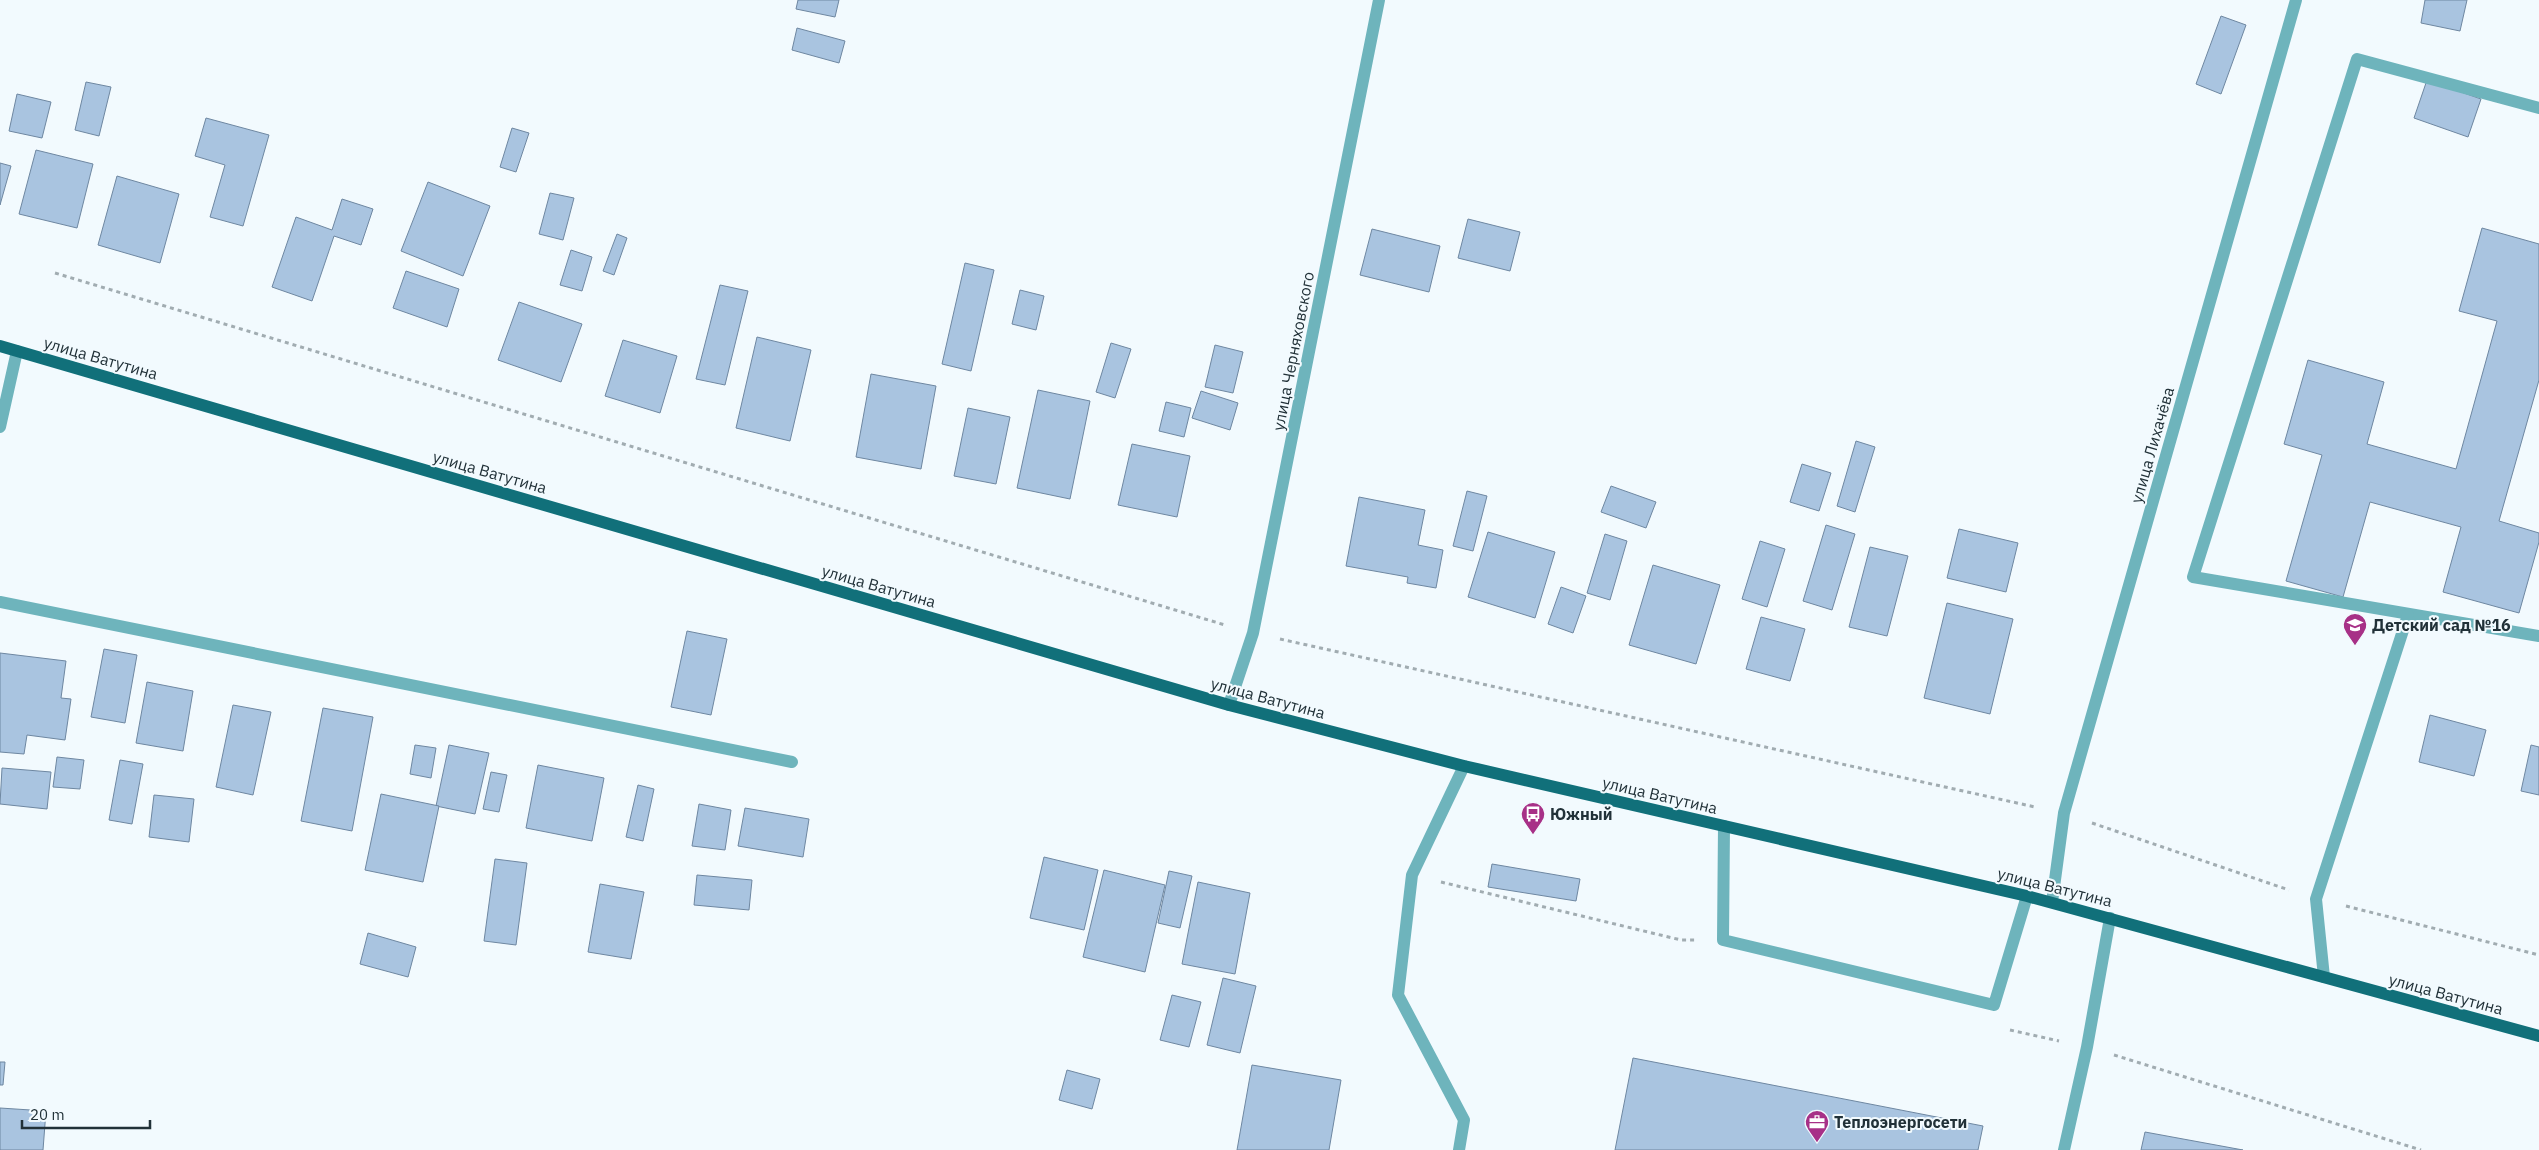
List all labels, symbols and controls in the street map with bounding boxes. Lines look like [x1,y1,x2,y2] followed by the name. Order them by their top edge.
[1268,270,1318,432] street label: улица Черняховского
[42,332,161,384] street label: улица Ватутина
[2126,384,2178,505] street label: улица Лихачёва
[431,446,550,498] street label: улица Ватутина
[820,560,939,612] street label: улица Ватутина
[2342,612,2368,646] school or university icon: Детский сад №16
[2372,615,2511,635] place label: Детский сад №16
[1209,673,1328,723] street label: улица Ватутина
[1601,772,1720,818] street label: улица Ватутина
[1520,801,1546,835] bus stop icon: Южный
[1550,804,1612,824] place label: Южный
[1996,863,2115,911] street label: улица Ватутина
[2387,969,2506,1019] street label: улица Ватутина
[22,1098,150,1130] scale bar
[30,1105,65,1124] text: 20 m
[1804,1109,1830,1143] office icon: Теплоэнергосети
[1834,1112,1967,1132] place label: Теплоэнергосети

